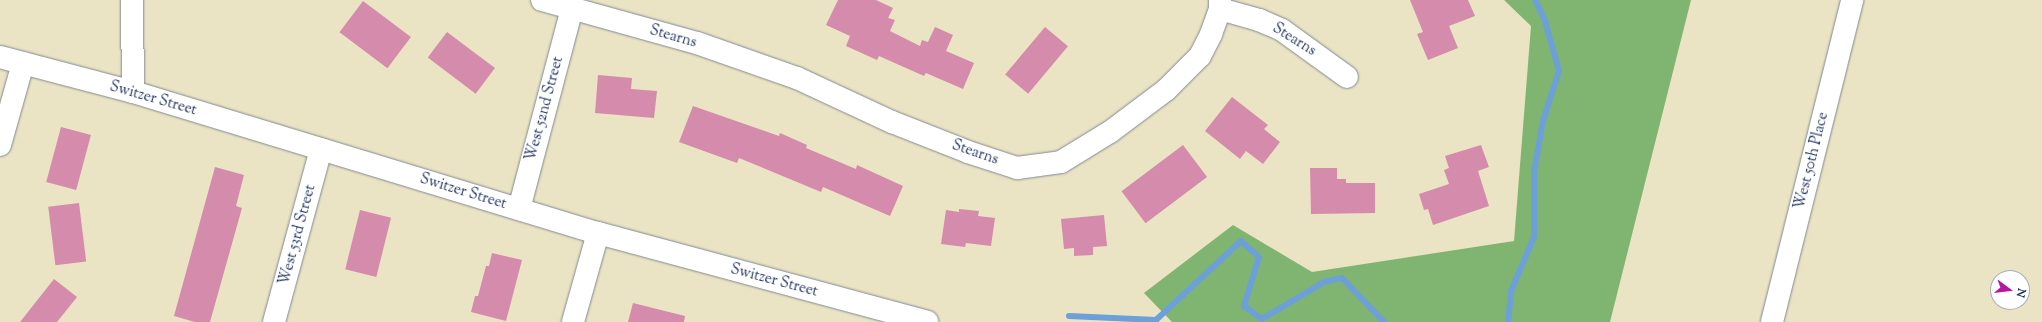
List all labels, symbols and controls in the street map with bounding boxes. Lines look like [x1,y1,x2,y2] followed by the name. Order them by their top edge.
[1269,20,1319,60] street label: Stearns
[647,22,699,52] street label: Stearns
[522,55,568,163] street label: West 52nd Street
[107,78,199,120] street label: Switzer Street
[1791,110,1833,212] street label: West 50th Place
[949,137,1001,169] street label: Stearns
[417,170,509,214] street label: Switzer Street
[276,183,320,287] street label: West 53rd Street
[728,261,820,301] street label: Switzer Street
[1990,270,2030,310] north arrow
[2012,287,2029,299] text: N

